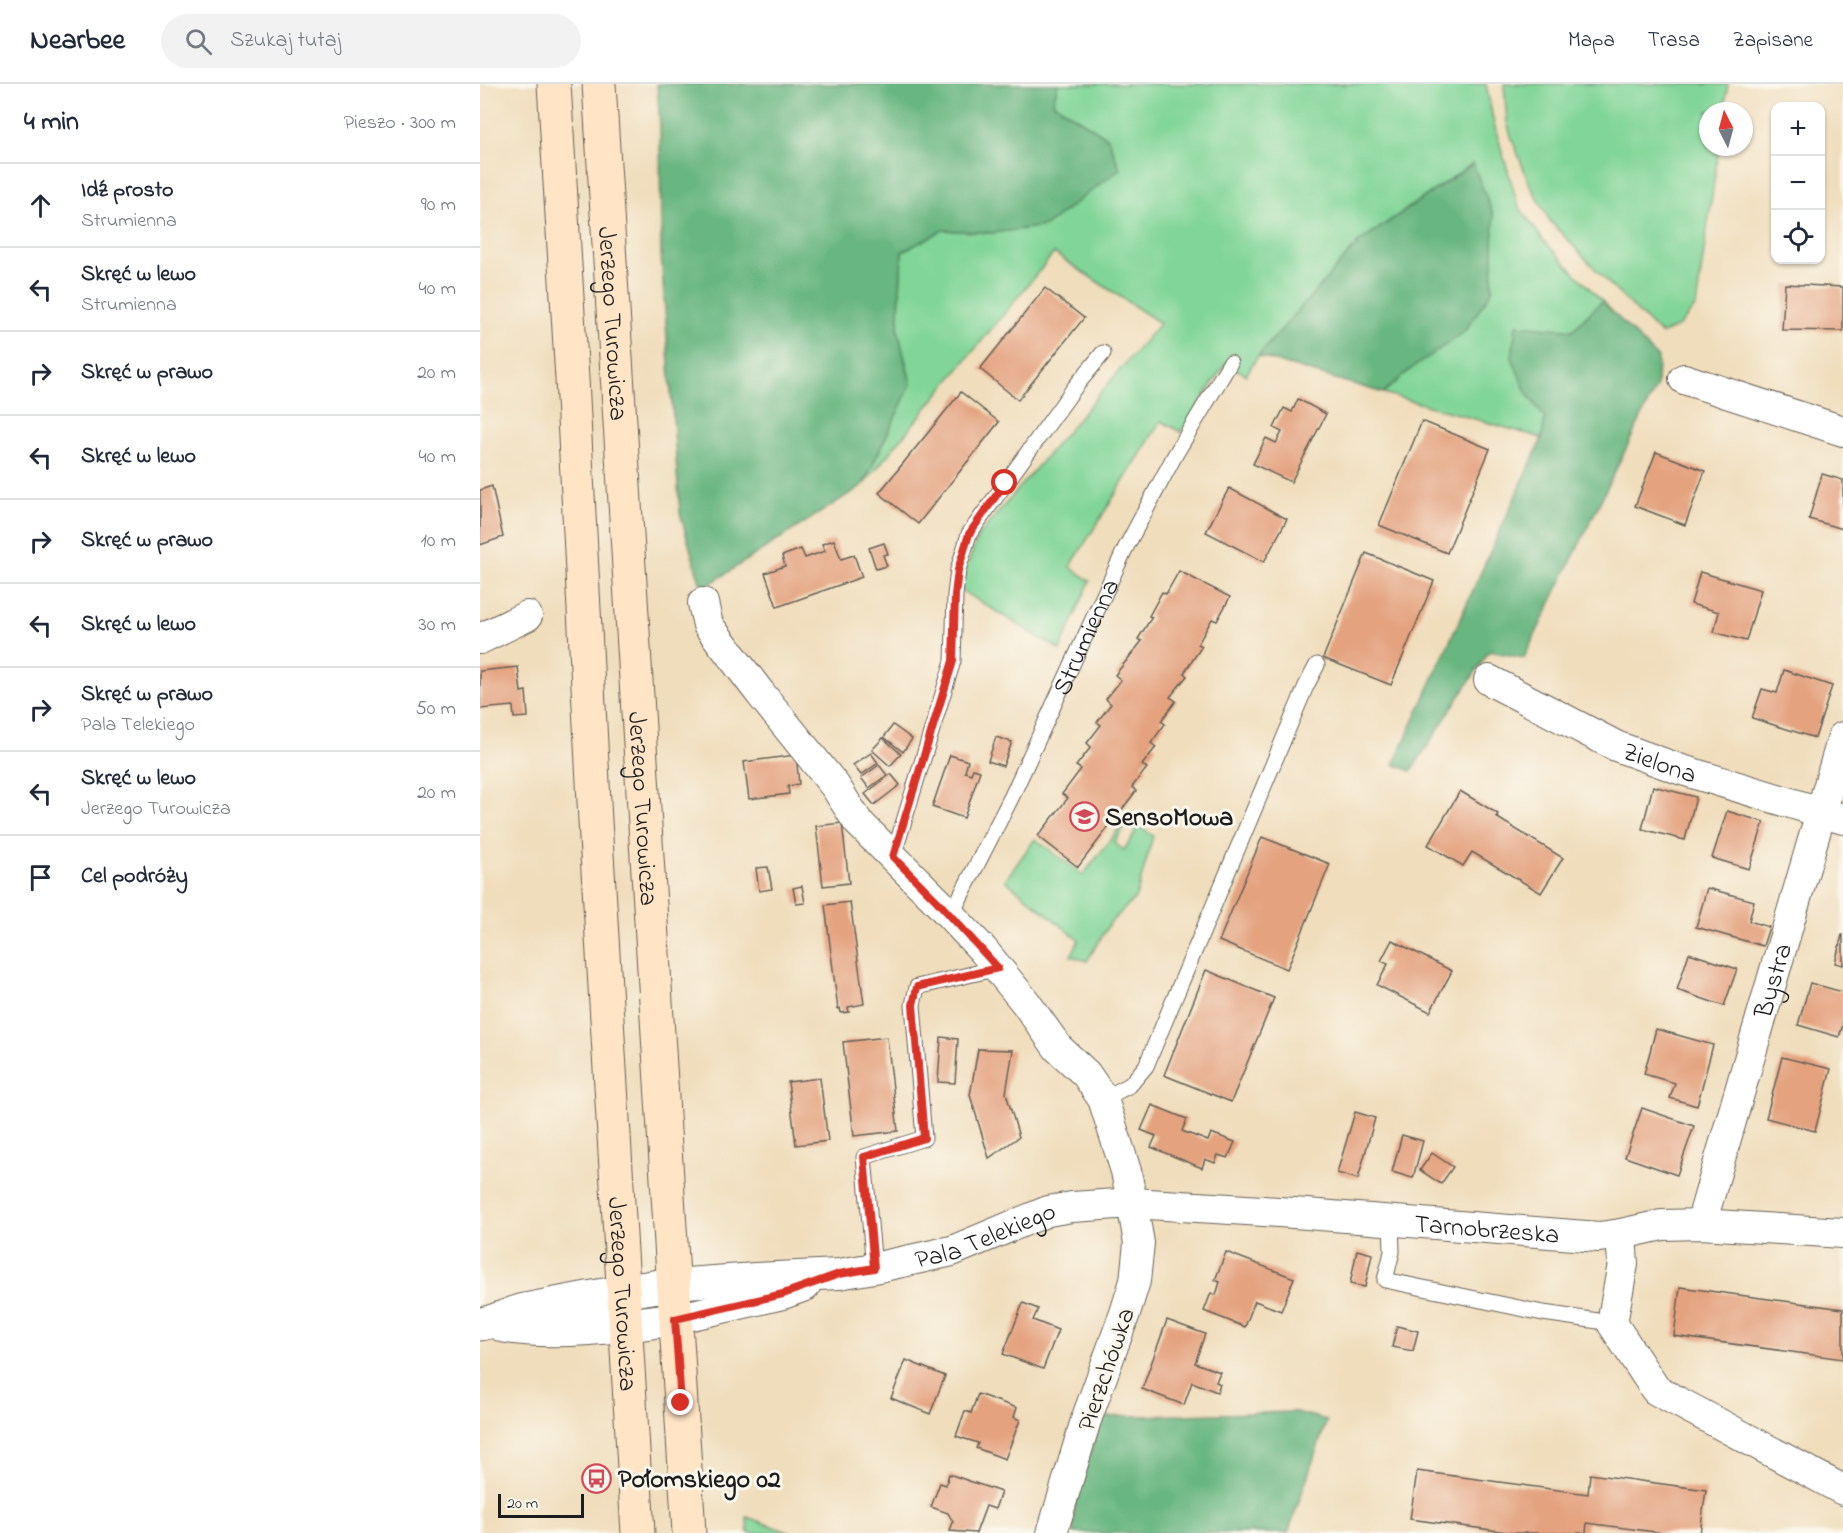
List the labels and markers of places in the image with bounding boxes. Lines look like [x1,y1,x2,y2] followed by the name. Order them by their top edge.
[1068,800,1100,832] school or university icon: SensoMowa
[1105,800,1233,838] place label: SensoMowa
[581,1462,613,1494] bus stop icon: Połomskiego 02
[618,1462,781,1501] place label: Połomskiego 02

